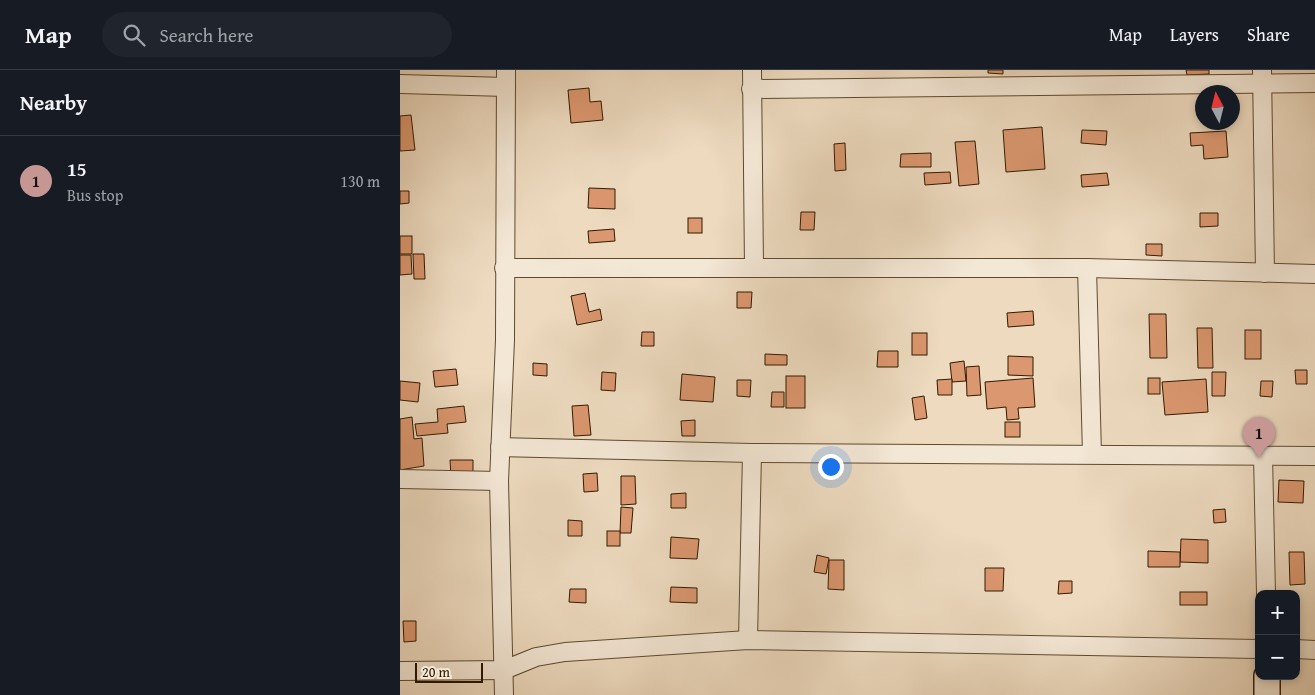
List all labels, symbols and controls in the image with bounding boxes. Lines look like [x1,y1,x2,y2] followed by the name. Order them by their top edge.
[102,12,452,57] search box
[25,17,72,52] text: Map
[120,21,148,49] icon: search
[160,21,253,49] text: Search here
[1109,21,1142,48] text: Map
[1170,21,1219,48] text: Layers
[1247,21,1290,48] text: Share
[1195,85,1240,130] north arrow
[20,87,87,118] text: Nearby
[67,155,87,183] text: 15
[32,169,40,193] text: 1
[340,169,380,193] text: 130 m
[67,183,123,207] text: Bus stop
[1243,417,1275,458] pin: 1
[818,454,844,480] your location
[1255,590,1300,680] map controls
[1255,590,1300,635] button: +
[1255,635,1300,680] button: −
[415,660,482,683] scale bar
[422,662,450,682] text: 20 m

